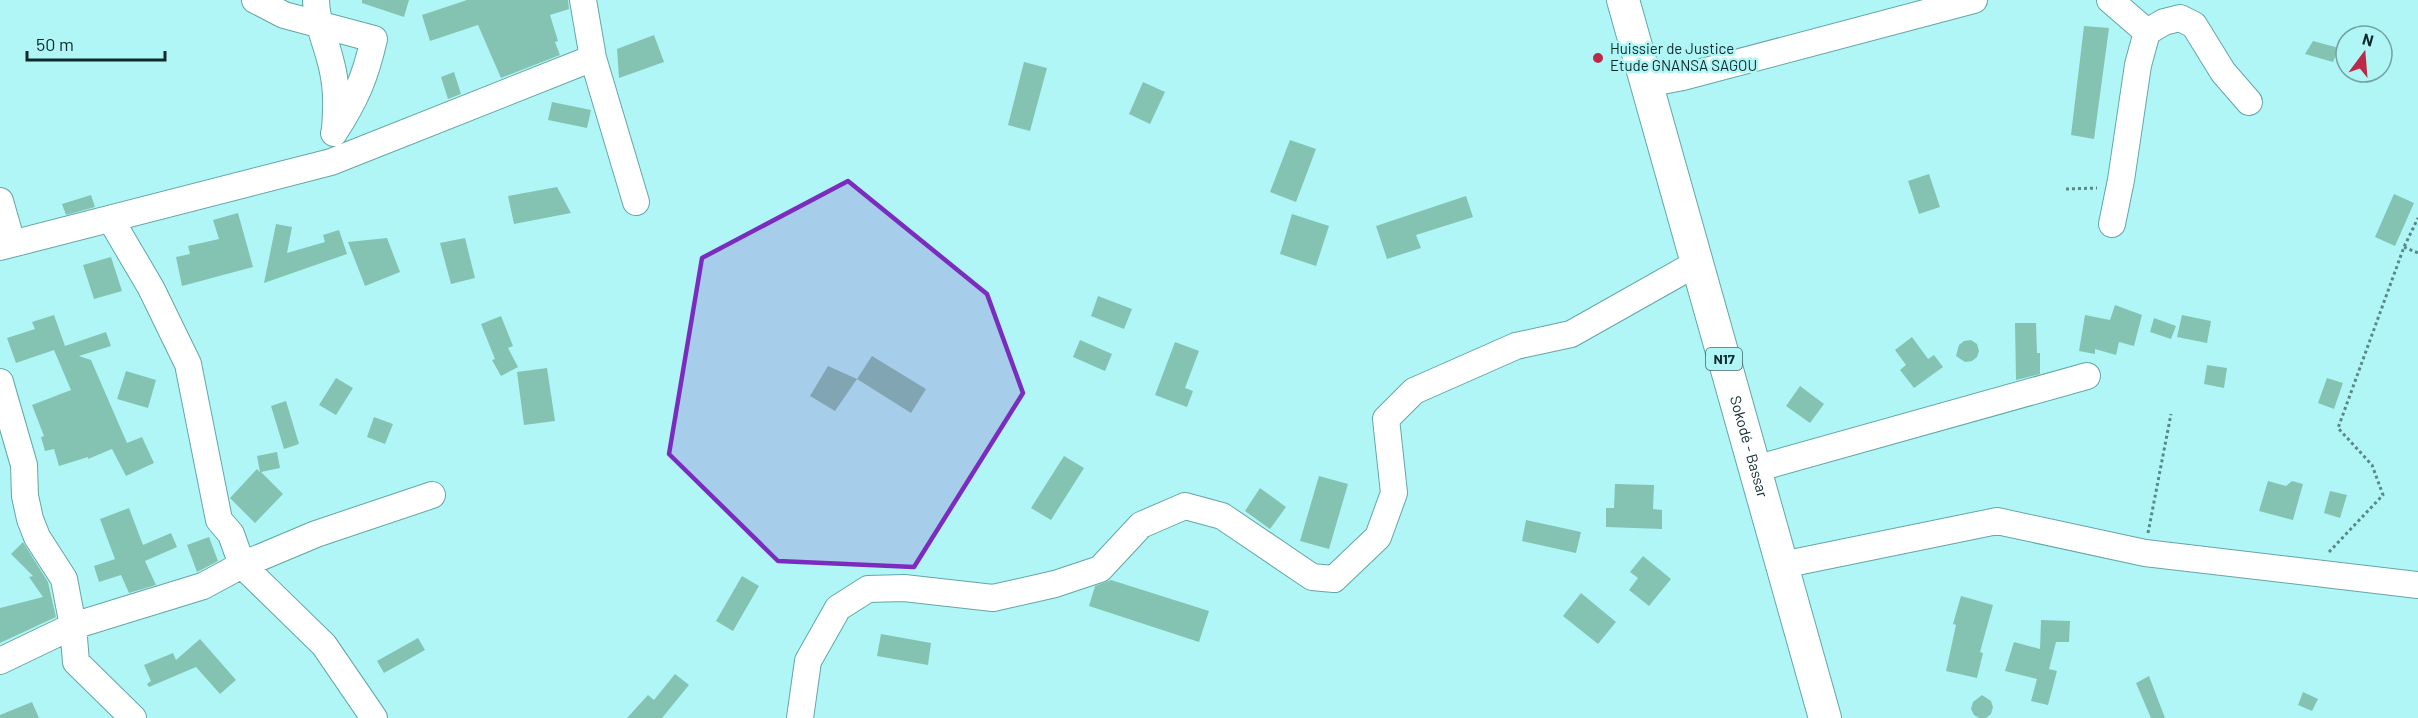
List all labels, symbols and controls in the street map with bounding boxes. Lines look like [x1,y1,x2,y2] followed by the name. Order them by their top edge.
[27,24,165,62] scale bar
[2334,24,2394,84] north arrow
[2361,29,2376,50] text: N
[36,33,74,55] text: 50 m
[1610,39,1757,74] place label: Huissier de Justice Etude GNANSA SAGOU
[1591,51,1605,65] marker: Huissier de Justice Etude GNANSA SAGOU
[1706,348,1742,370] road number: N17
[1727,393,1773,500] street label: Sokodé - Bassar

